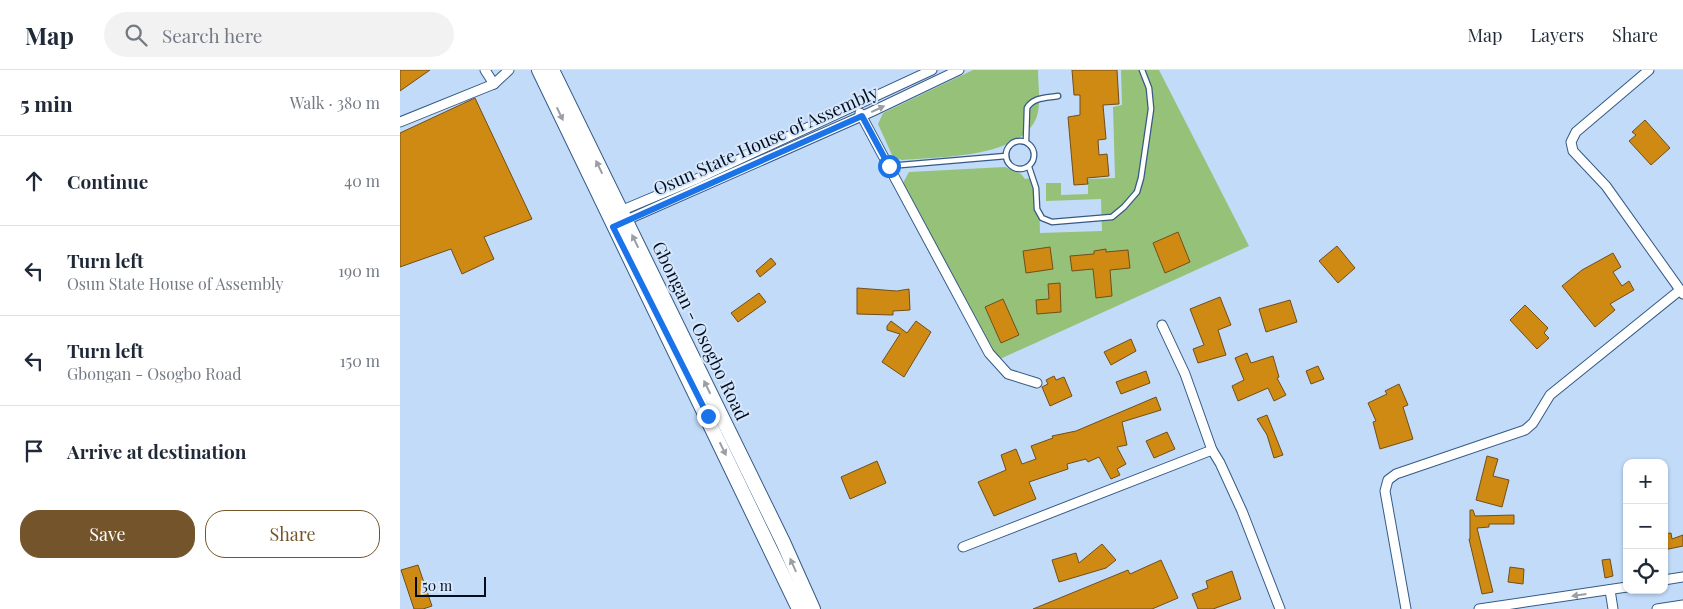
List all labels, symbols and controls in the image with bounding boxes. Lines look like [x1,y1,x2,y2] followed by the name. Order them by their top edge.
[104,12,454,57] search box
[25,19,74,51] text: Map
[122,21,150,49] icon: search
[162,22,262,48] text: Search here
[1467,23,1502,47] text: Map
[1530,23,1584,47] text: Layers
[1612,23,1658,47] text: Share
[649,80,882,201] street label: Osun State House of Assembly
[20,89,73,117] text: 5 min
[290,92,380,113] text: Walk · 380 m
[870,105,885,113] one-way arrow
[556,107,564,121] one-way arrow
[878,155,901,178] route start
[595,160,603,175] one-way arrow
[20,167,48,195] icon: ahead
[67,168,148,194] text: Continue
[344,170,380,191] text: 40 m
[631,234,639,248] one-way arrow
[647,237,755,425] street label: Gbongan - Osogbo Road
[67,247,144,273] text: Turn left
[20,257,48,285] icon: left
[338,260,380,281] text: 190 m
[67,273,284,294] text: Osun State House of Assembly
[67,337,144,363] text: Turn left
[20,347,48,375] icon: left
[340,350,380,371] text: 150 m
[67,363,242,384] text: Gbongan - Osogbo Road
[703,380,711,394] one-way arrow
[697,405,720,428] route end
[20,437,48,465] icon: arrive
[67,438,247,464] text: Arrive at destination
[719,441,728,456] one-way arrow
[1623,459,1668,594] map controls
[1623,459,1668,504] button: +
[1623,504,1668,549] button: −
[20,510,195,558] button: Save
[205,510,380,558] button: Share
[1623,549,1668,594] button: locate
[789,558,797,572] one-way arrow
[415,574,486,597] scale bar
[422,576,452,595] text: 50 m
[1570,591,1586,599] one-way arrow

